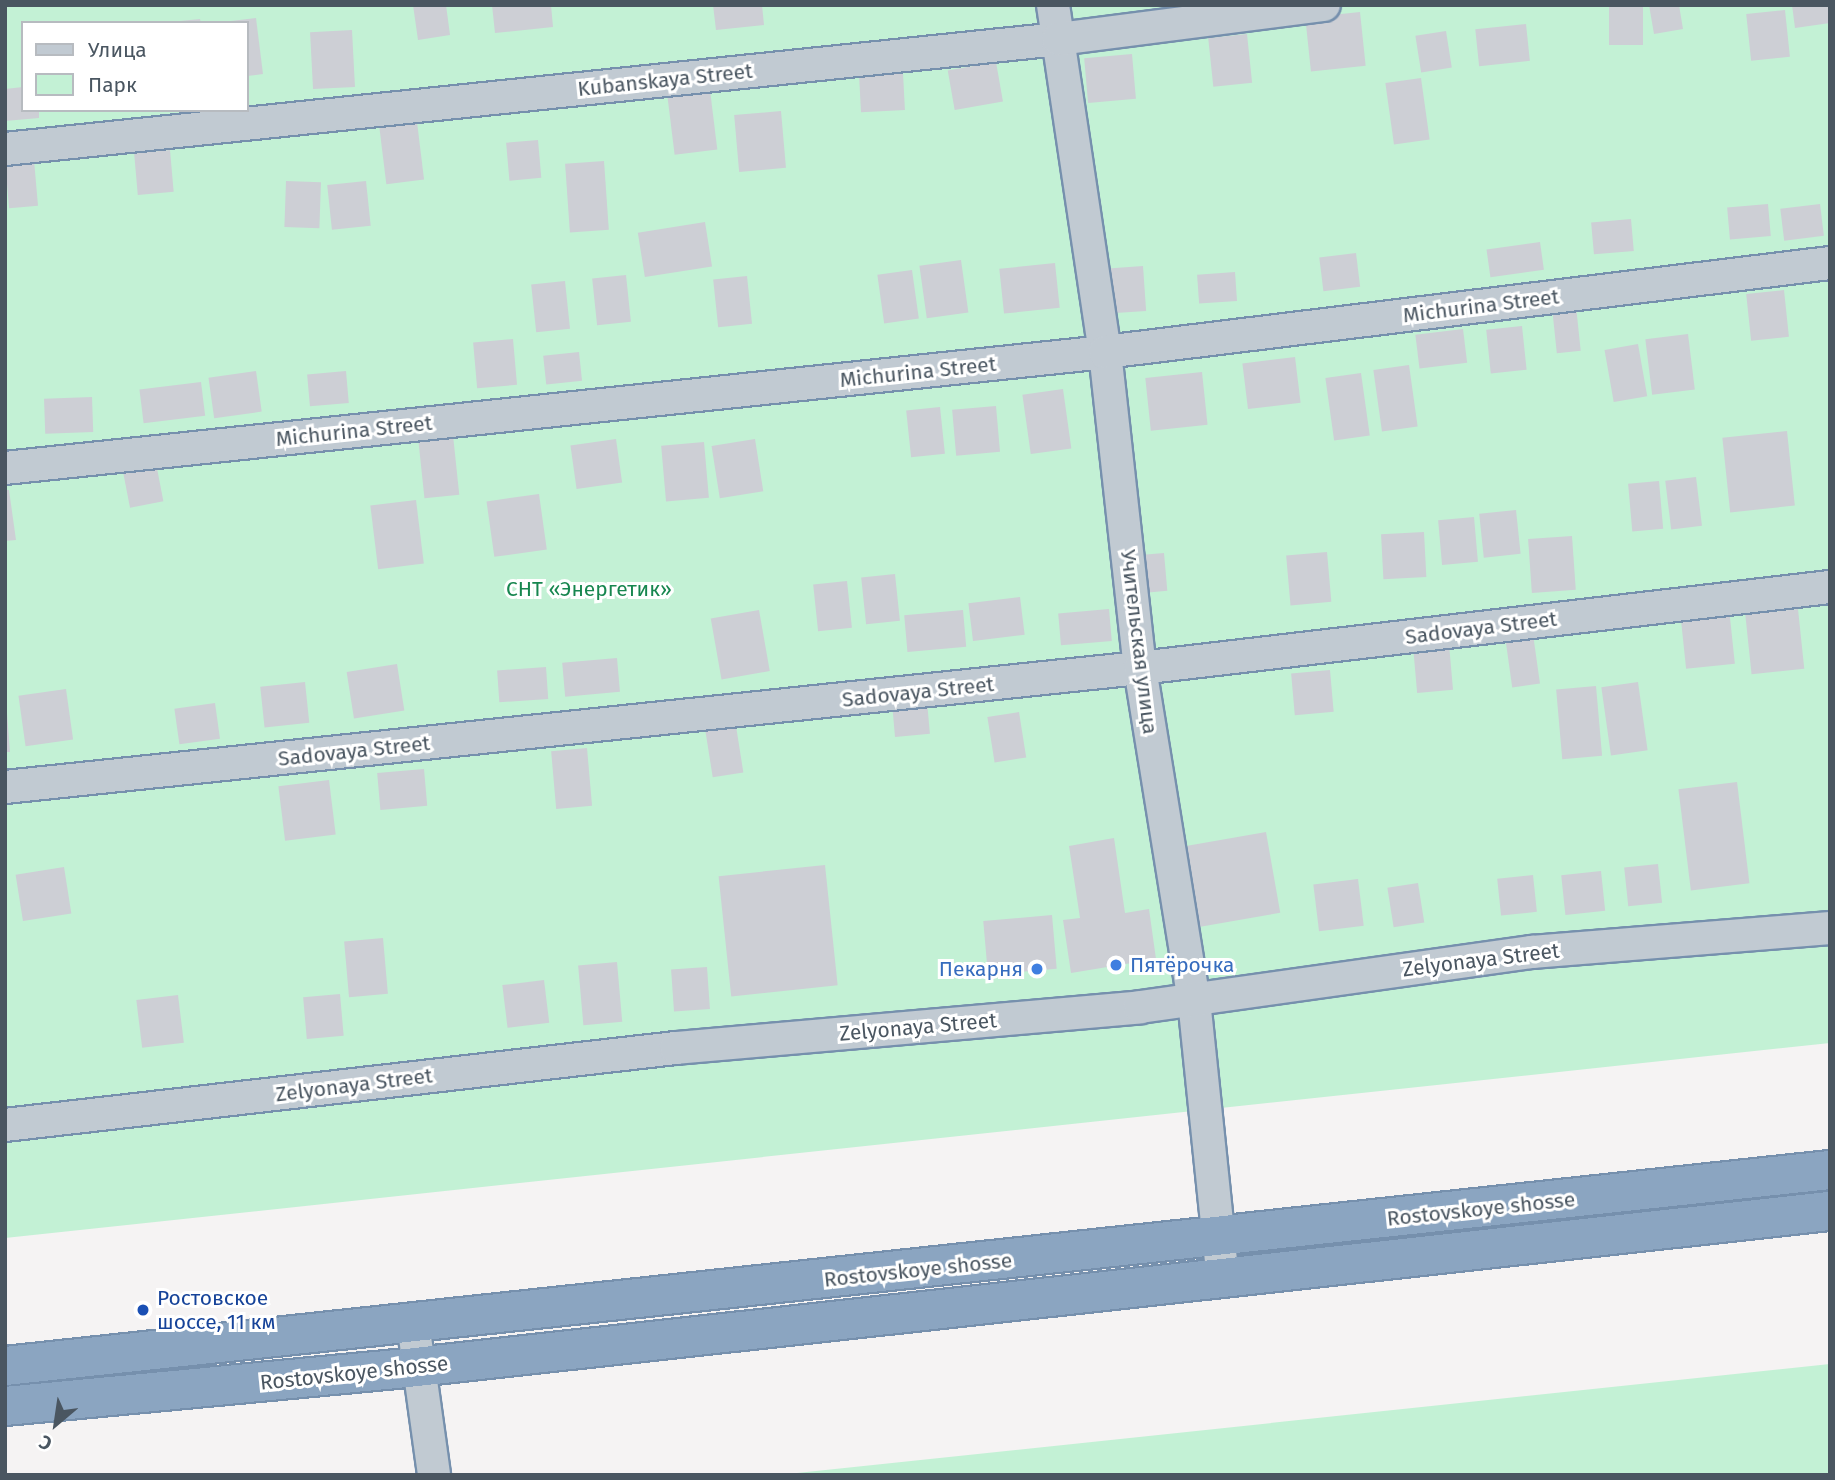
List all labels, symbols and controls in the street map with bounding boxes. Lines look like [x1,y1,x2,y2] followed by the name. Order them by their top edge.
[21,21,248,112] legend
[88,37,147,63] text: Улица
[576,58,754,102] street label: Kubanskaya Street
[88,72,137,98] text: Парк
[1401,284,1561,328] street label: Michurina Street
[839,351,997,393] street label: Michurina Street
[275,410,433,452] street label: Michurina Street
[1115,548,1163,736] street label: Учительская улица
[506,576,672,602] park label: СНТ «Энергетик»
[1404,606,1558,650] street label: Sadovaya Street
[841,671,995,713] street label: Sadovaya Street
[277,730,431,772] street label: Sadovaya Street
[1401,938,1561,982] street label: Zelyonaya Street
[1130,952,1234,978] place label: Пятёрочка
[939,956,1023,982] place label: Пекарня
[1108,957,1124,973] marker: Пятёрочка
[1029,961,1045,977] marker: Пекарня
[838,1008,998,1046] street label: Zelyonaya Street
[274,1063,434,1107] street label: Zelyonaya Street
[1386,1187,1576,1231] street label: Rostovskoye shosse
[823,1248,1013,1292] street label: Rostovskoye shosse
[157,1285,276,1335] place label: Ростовское шоссе, 11 км
[135,1302,151,1318] marker: Ростовское шоссе, 11 км
[259,1351,449,1395] street label: Rostovskoye shosse
[21,1389,91,1459] north arrow
[35,1430,56,1456] text: С

